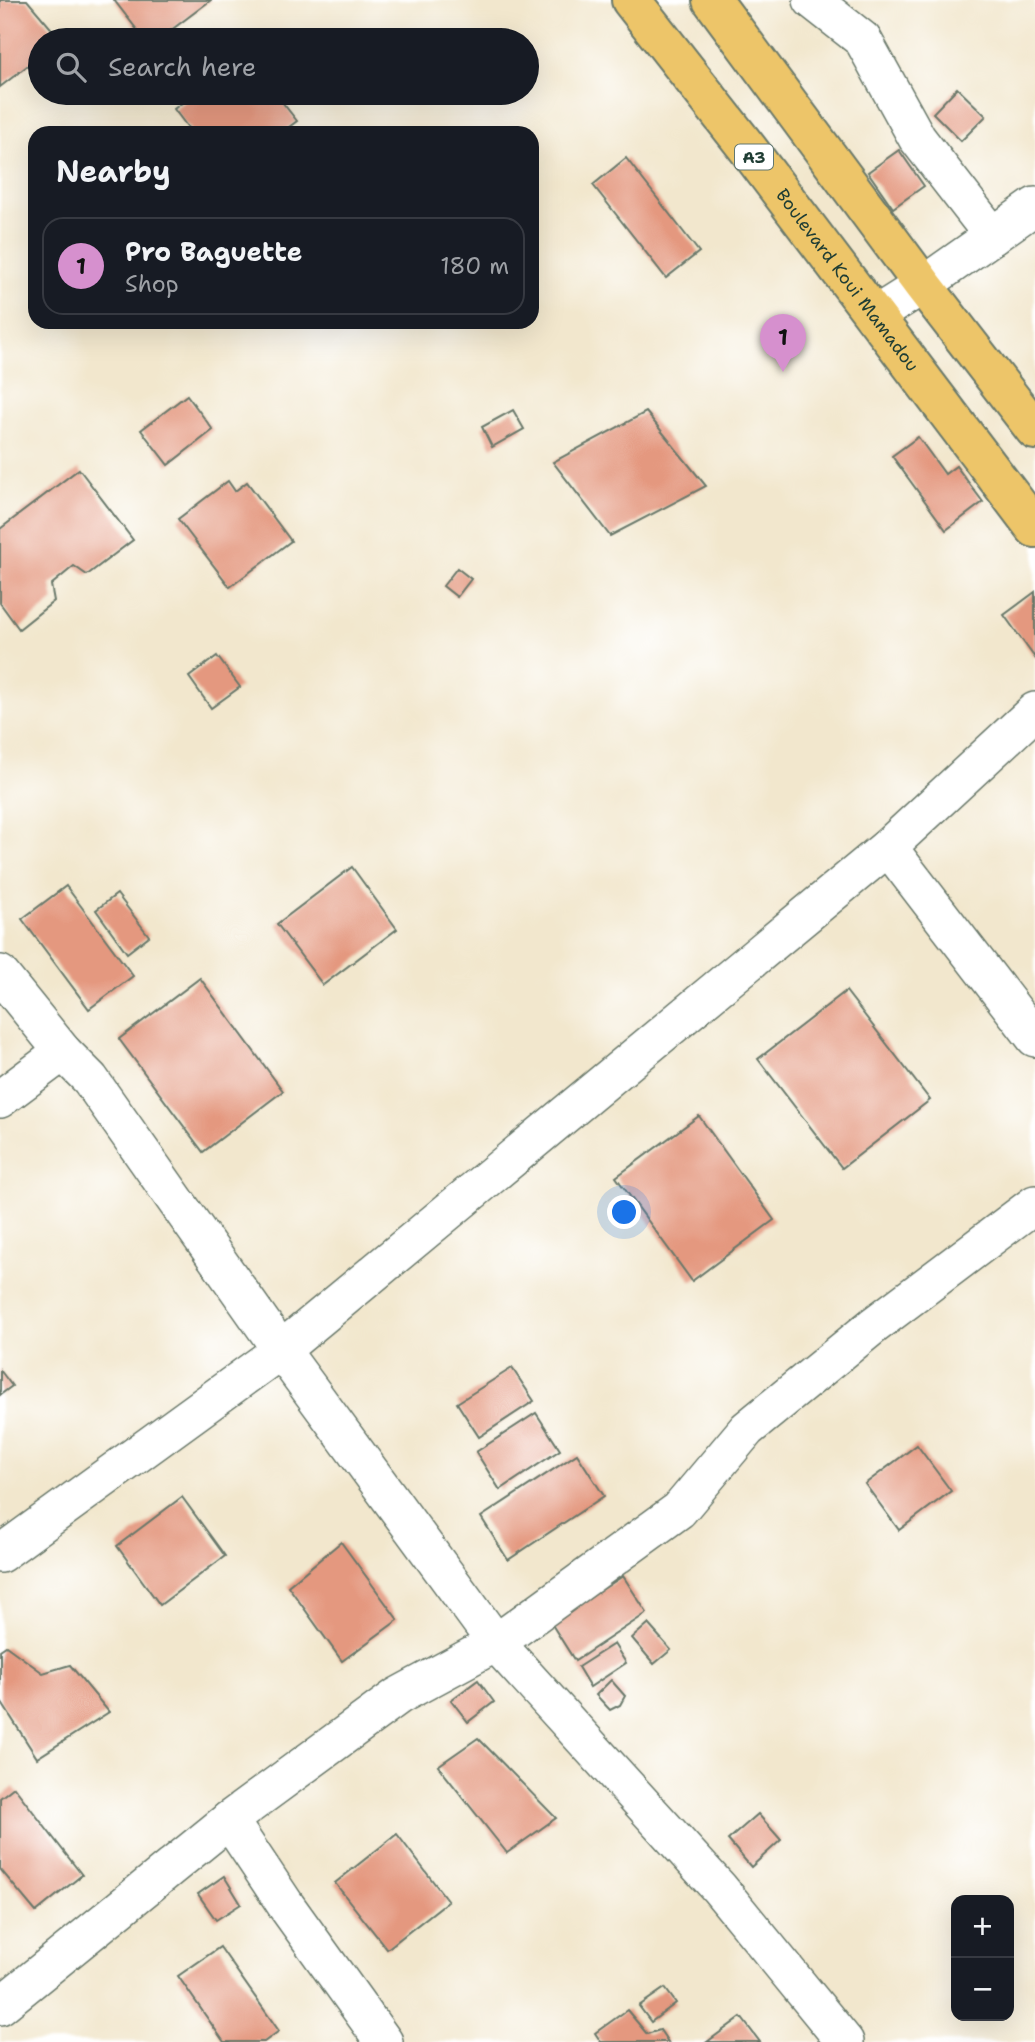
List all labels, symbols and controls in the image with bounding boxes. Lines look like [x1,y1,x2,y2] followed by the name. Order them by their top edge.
[28,28,539,105] search box
[52,48,90,86] icon: search
[108,49,257,84] text: Search here
[735,144,773,169] road number: A3
[56,151,171,192] text: Nearby
[770,184,924,376] street label: Boulevard Koui Mamadou
[125,234,302,269] text: Pro Baguette
[76,251,86,281] text: 1
[440,251,509,281] text: 180 m
[125,269,179,299] text: Shop
[760,314,806,372] pin: 1
[607,1195,641,1229] your location
[951,1895,1014,2021] map controls
[951,1895,1014,1958] button: +
[951,1958,1014,2021] button: −

